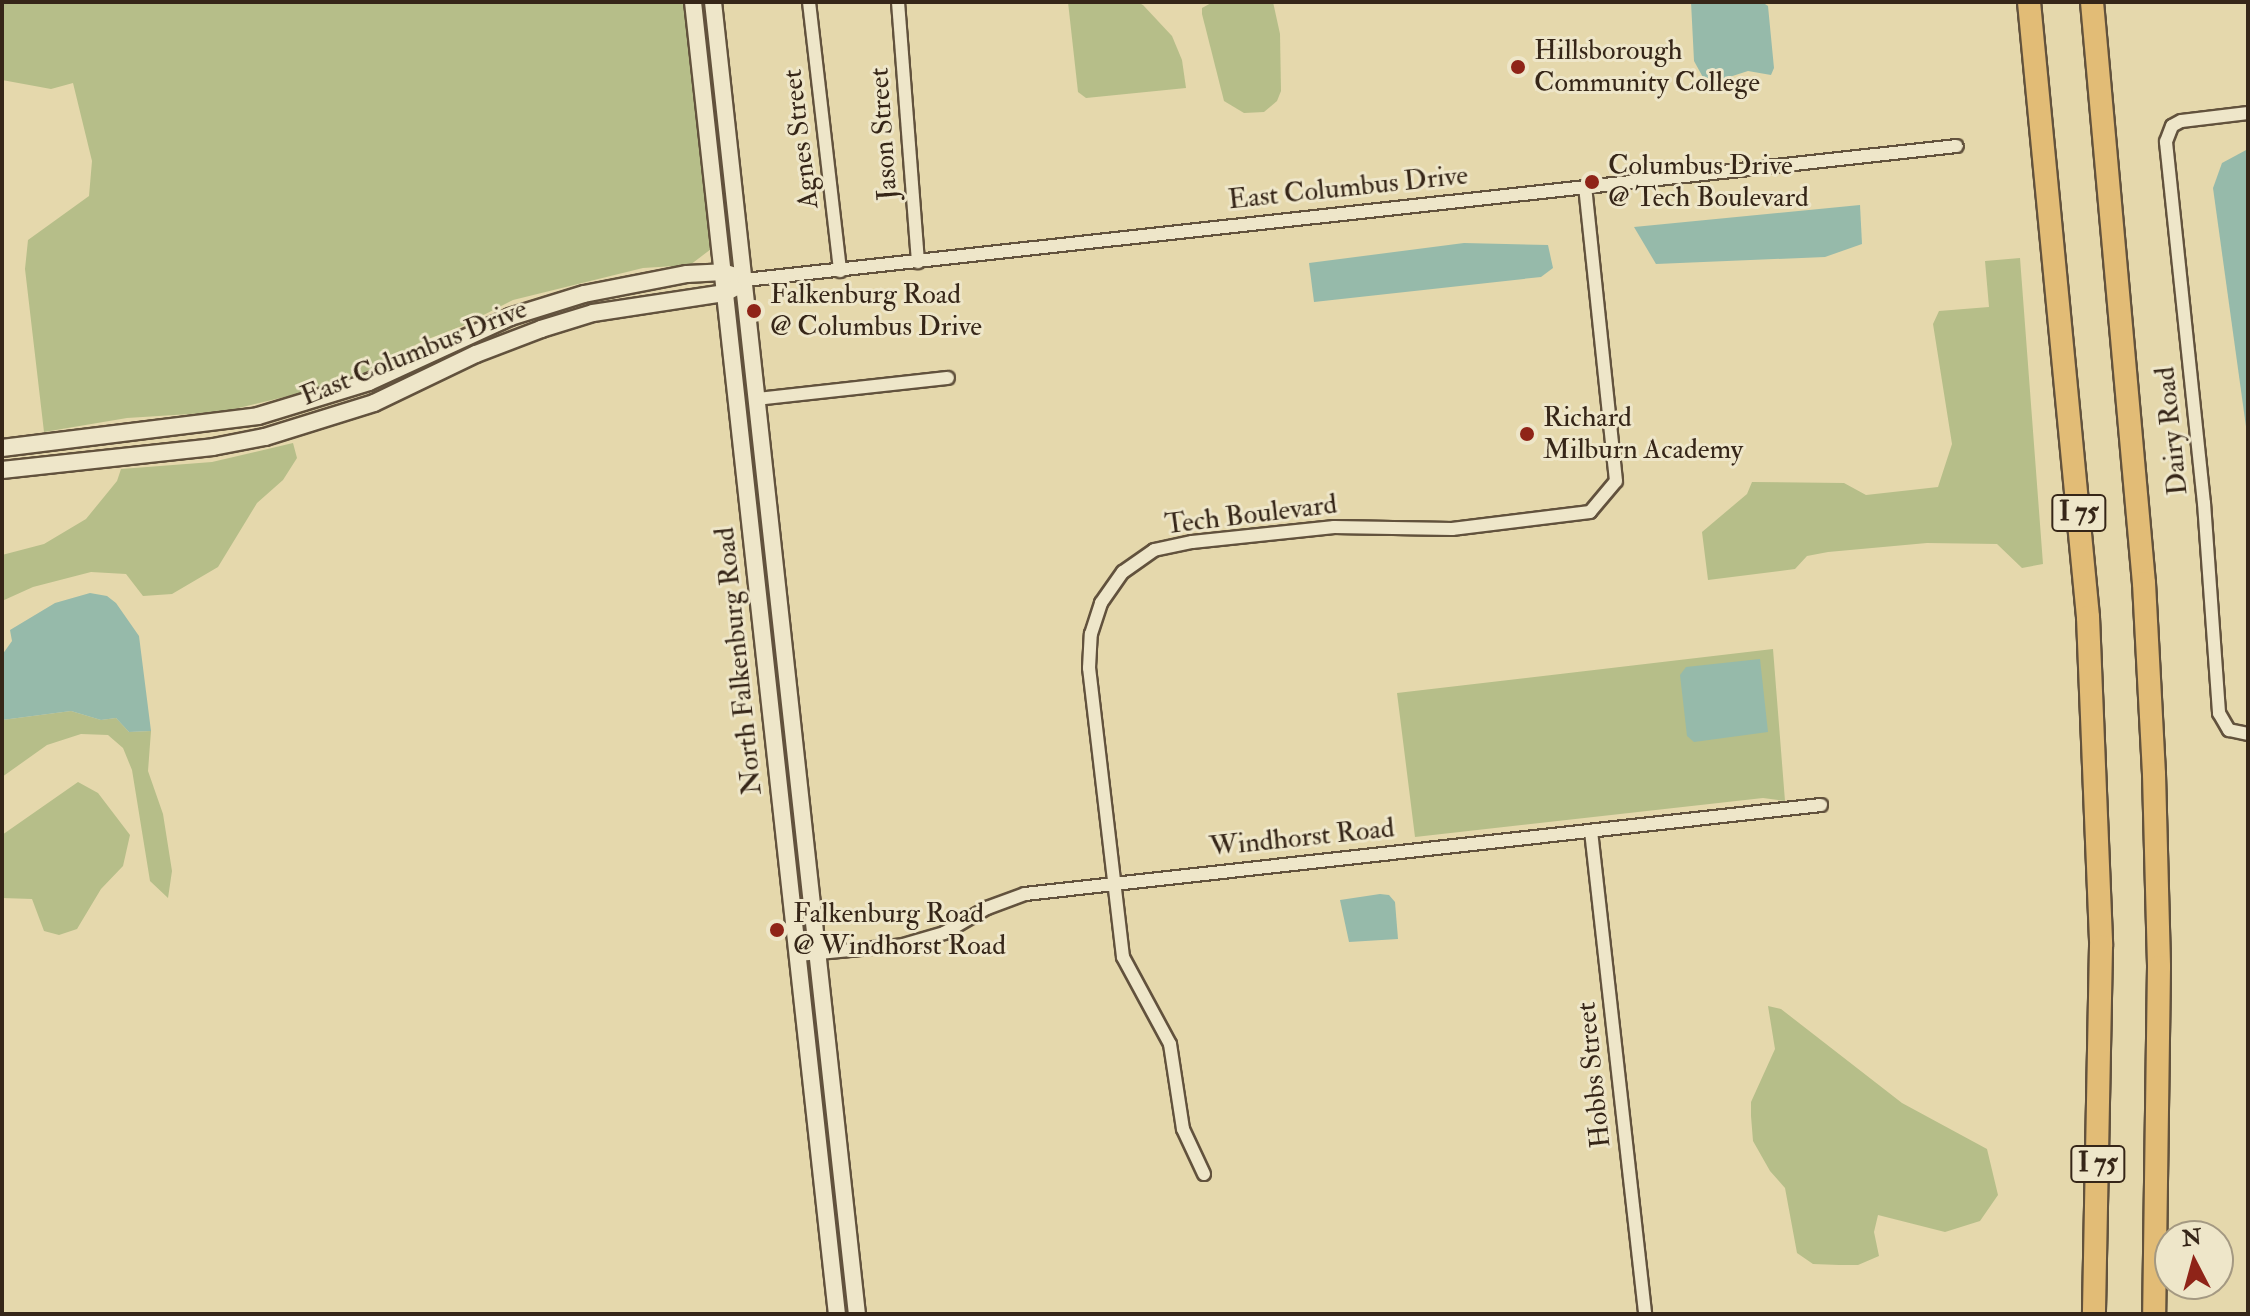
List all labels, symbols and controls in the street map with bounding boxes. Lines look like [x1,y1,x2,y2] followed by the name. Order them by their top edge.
[1534,34,1760,100] place label: Hillsborough Community College
[1509,58,1527,76] marker: Hillsborough Community College
[863,66,905,202] street label: Jason Street
[776,67,826,211] street label: Agnes Street
[1608,149,1809,215] place label: Columbus Drive @ Tech Boulevard
[1226,159,1470,217] street label: East Columbus Drive
[1583,173,1601,191] marker: Columbus Drive @ Tech Boulevard
[770,278,982,344] place label: Falkenburg Road @ Columbus Drive
[296,292,532,414] street label: East Columbus Drive
[745,302,763,320] marker: Falkenburg Road @ Columbus Drive
[2149,365,2195,497] street label: Dairy Road
[1543,401,1743,467] place label: Richard Milburn Academy
[1518,425,1536,443] marker: Richard Milburn Academy
[1163,488,1339,542] street label: Tech Boulevard
[2051,491,2107,535] road number: I 75
[708,525,770,797] street label: North Falkenburg Road
[1208,812,1396,864] street label: Windhorst Road
[793,897,1006,963] place label: Falkenburg Road @ Windhorst Road
[768,921,786,939] marker: Falkenburg Road @ Windhorst Road
[1570,1000,1618,1150] street label: Hobbs Street
[2070,1142,2126,1186] road number: I 75
[2154,1220,2234,1300] north arrow
[2180,1223,2203,1253] text: N

